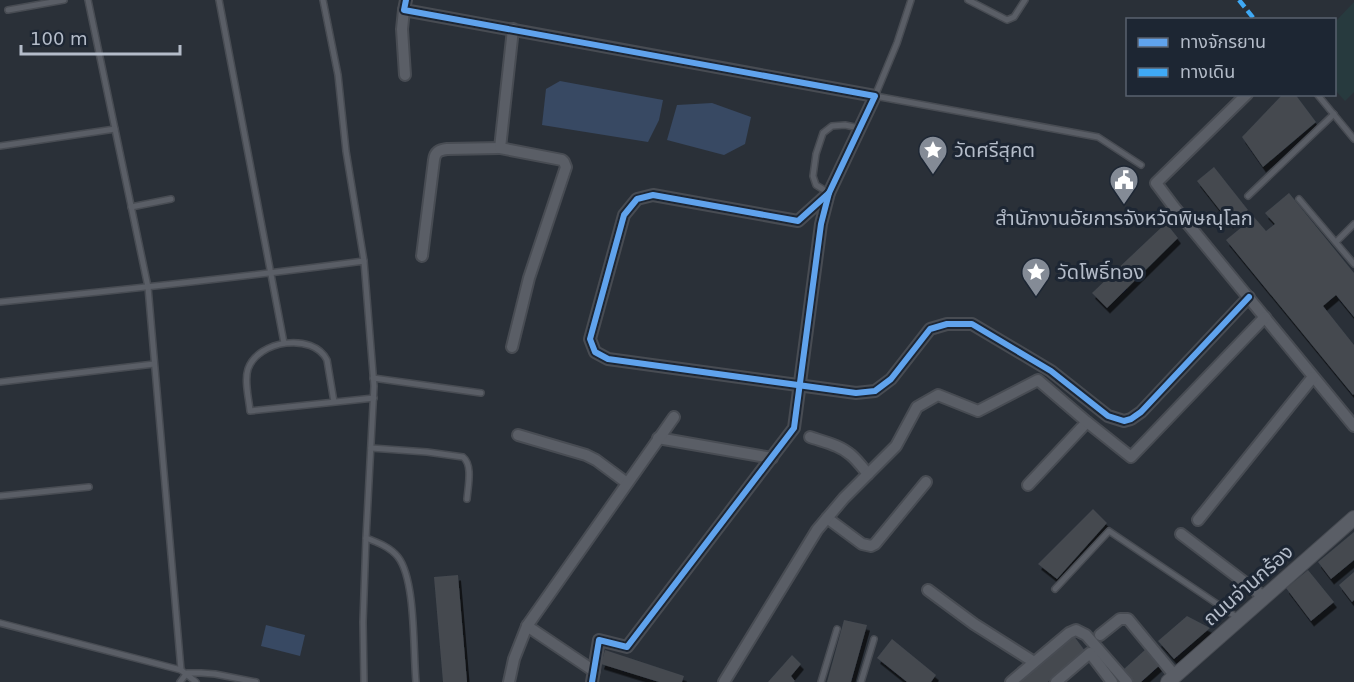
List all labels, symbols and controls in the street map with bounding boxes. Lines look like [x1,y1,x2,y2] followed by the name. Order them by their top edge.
[21,18,180,56] scale bar
[1126,18,1336,96] legend
[30,28,88,49] text: 100 m
[1180,31,1266,52] text: ทางจักรยาน
[1180,61,1235,82] text: ทางเดิน
[917,134,949,176] place icon: วัดศรีสุคต
[954,138,1035,162] place label: วัดศรีสุคต
[1108,164,1140,206] public building icon: สำนักงานอัยการจังหวัดพิษณุโลก
[995,206,1253,230] place label: สำนักงานอัยการจังหวัดพิษณุโลก
[1020,256,1052,298] place icon: วัดโพธิ์ทอง
[1057,260,1144,284] place label: วัดโพธิ์ทอง
[1198,539,1298,631] street label: ถนนจ่านกร้อง

